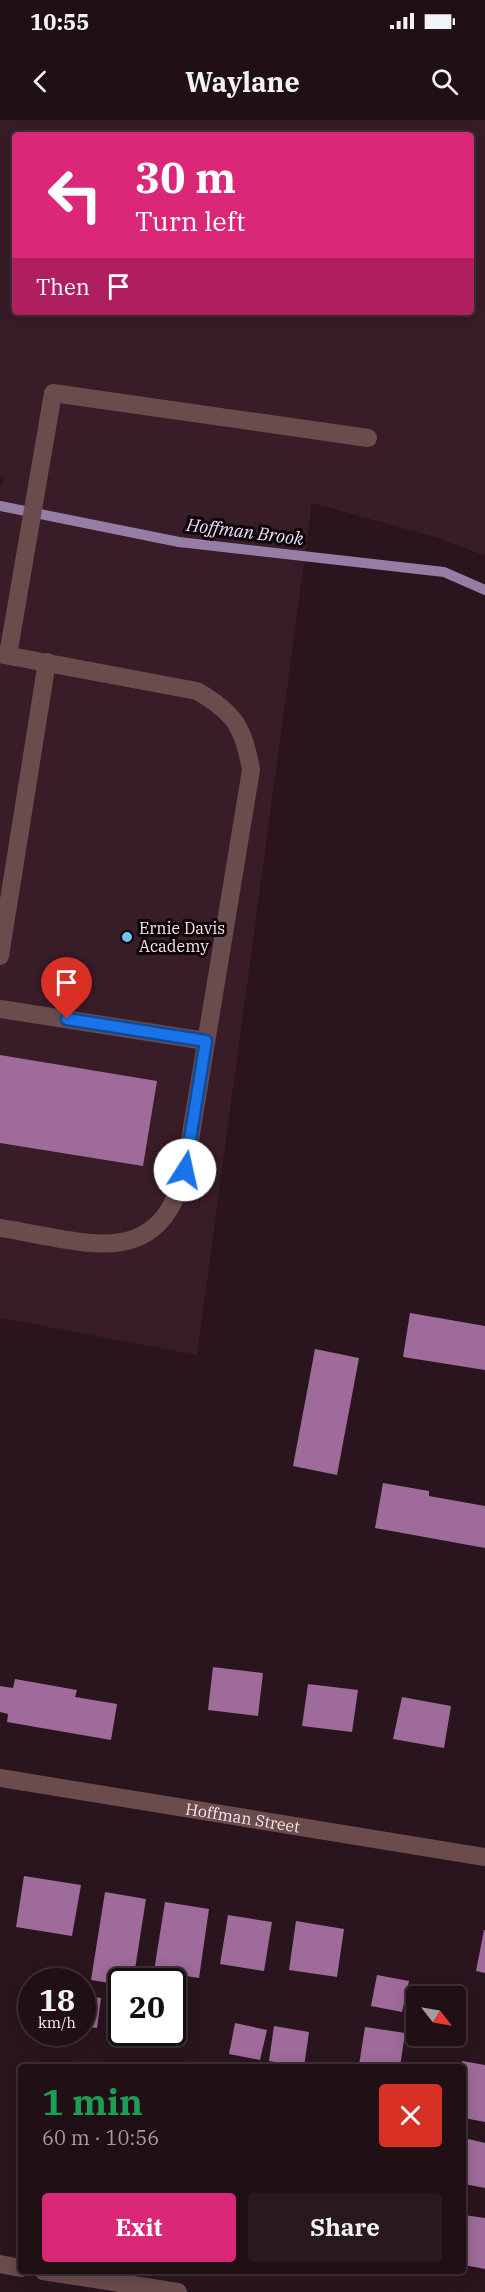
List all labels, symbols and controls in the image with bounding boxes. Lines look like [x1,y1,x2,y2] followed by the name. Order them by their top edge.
[30,7,89,36] text: 10:55
[185,64,300,99] text: Waylane
[24,65,57,98] icon: back
[428,65,461,98] icon: search
[135,150,236,205] text: 30 m
[36,156,114,234] icon: left
[135,203,246,238] text: Turn left
[102,270,135,303] icon: arrive
[36,272,90,301] text: Then
[184,513,305,550] water label: Hoffman Brook
[139,918,225,956] place label: Ernie Davis Academy
[120,930,134,944] marker: Ernie Davis Academy
[41,957,92,1019] pin
[50,966,83,999] icon: arrive
[153,1138,217,1202] position arrow
[184,1798,302,1837] street label: Hoffman Street
[108,1968,186,2046] speed limit sign: 20
[39,1980,75,2019] text: 18
[406,1986,466,2046] north arrow
[406,1986,466,2046] map controls
[38,2013,76,2032] text: km/h
[42,2078,143,2125] text: 1 min
[379,2084,442,2147] button: close
[42,2124,159,2151] text: 60 m · 10:56
[42,2193,236,2262] button: Exit
[248,2193,442,2262] button: Share

